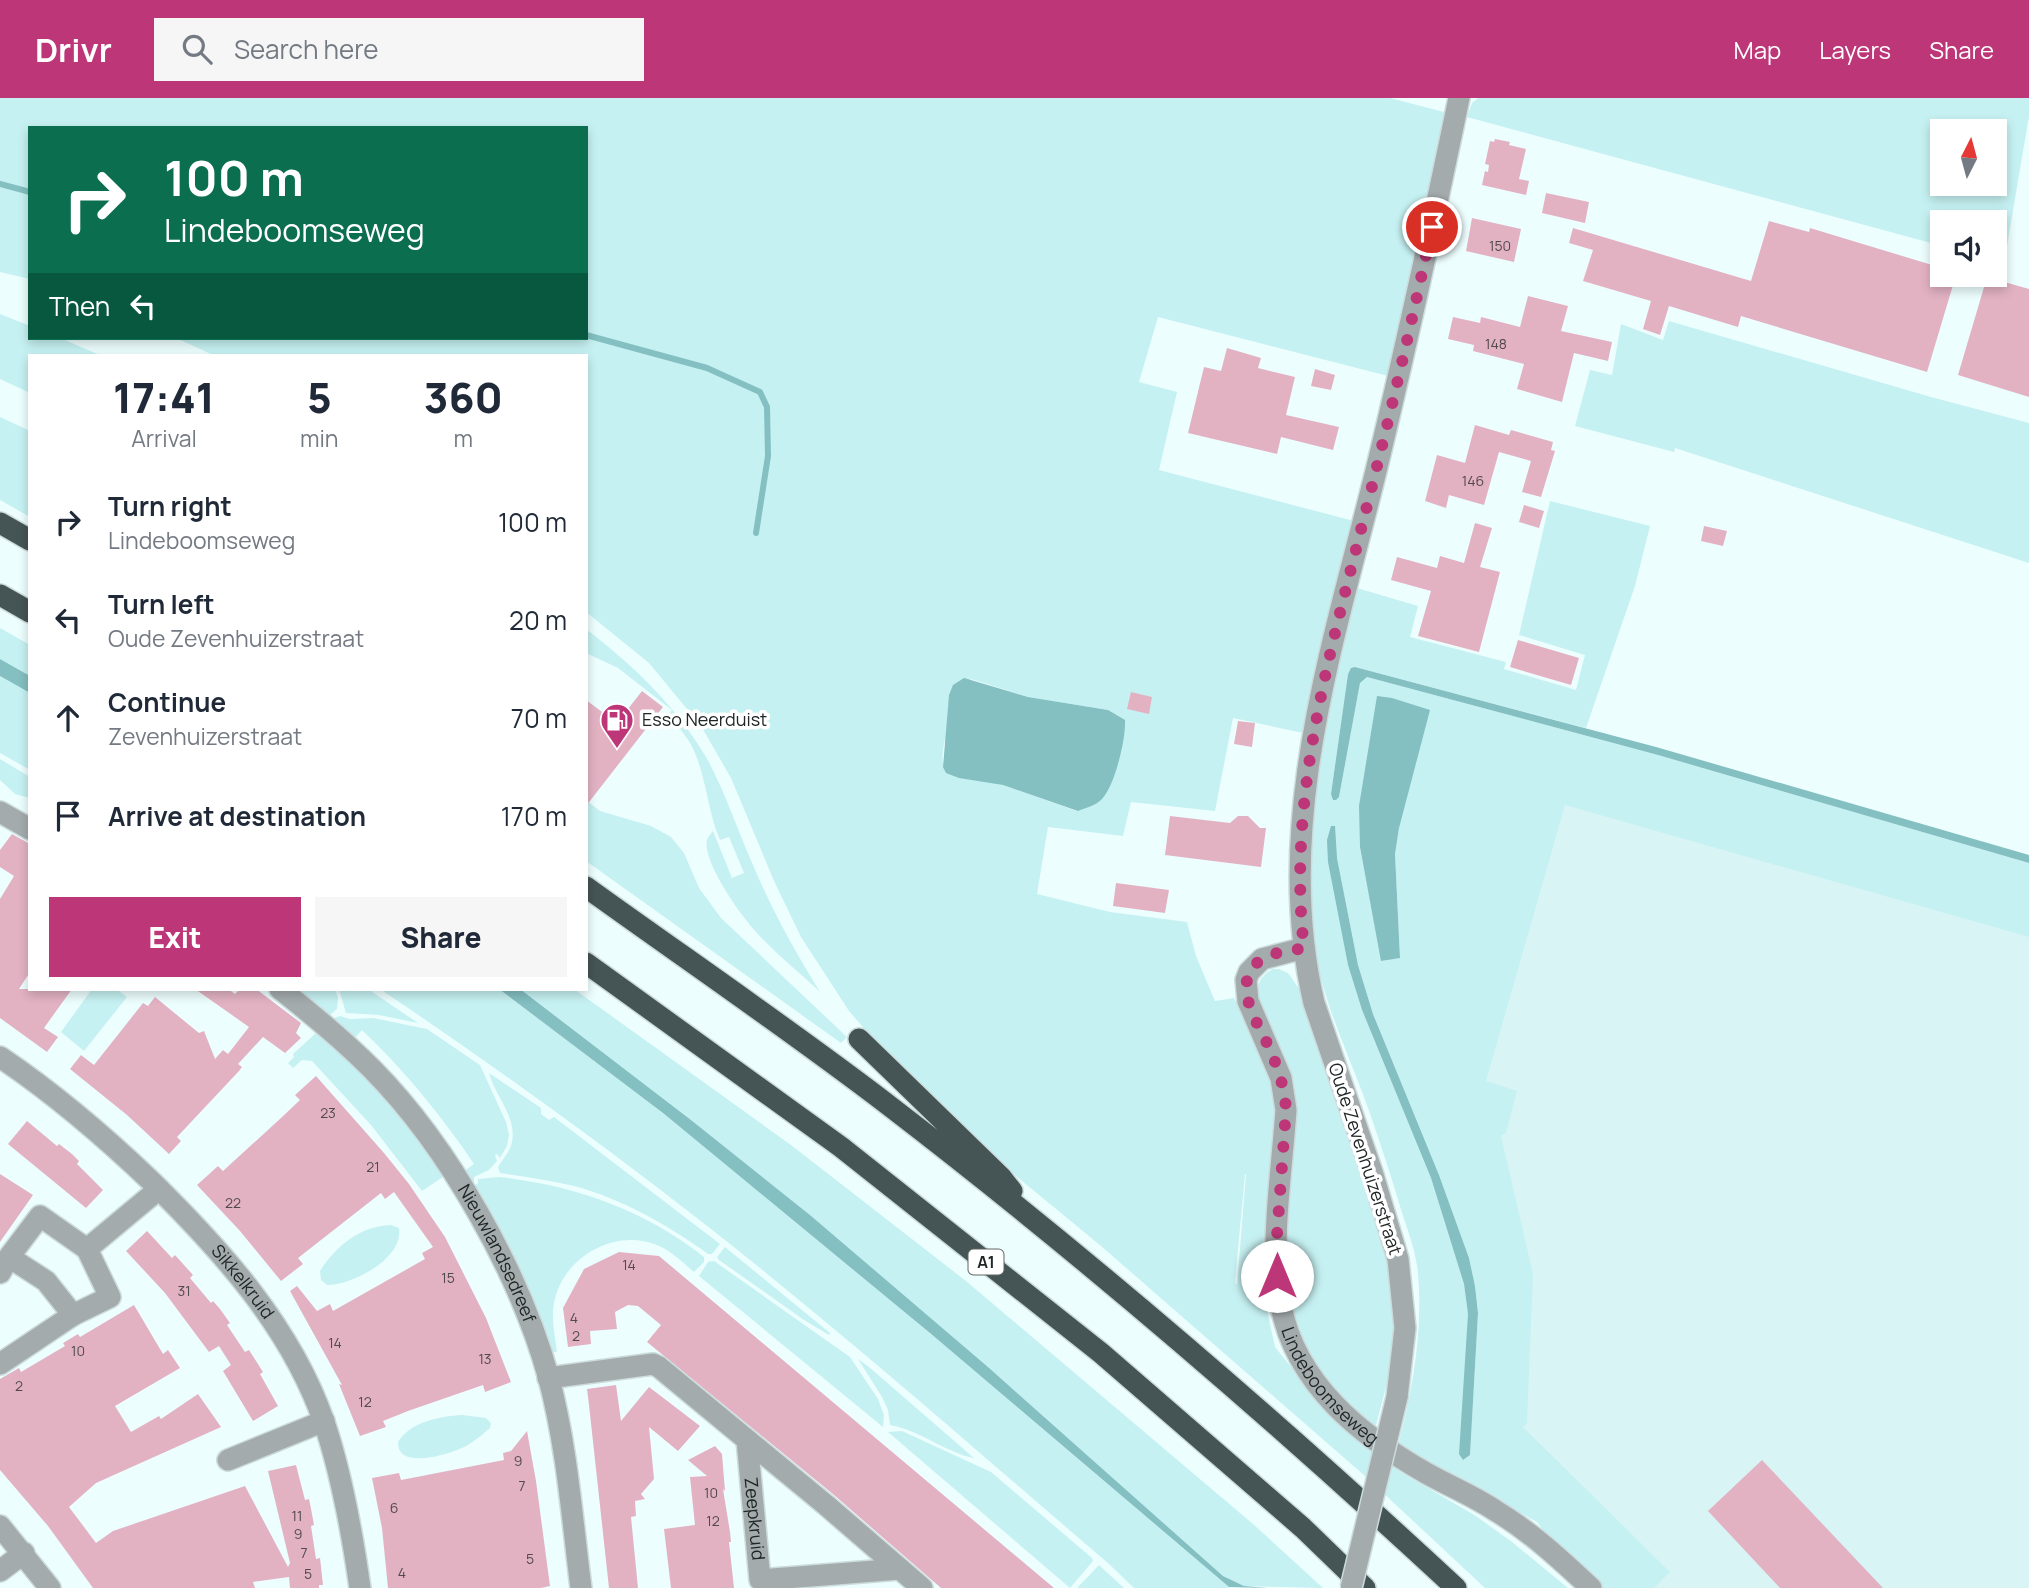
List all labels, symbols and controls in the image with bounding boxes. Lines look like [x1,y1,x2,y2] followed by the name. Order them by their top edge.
[154,18,644,81] search box
[35,27,112,72] text: Drivr
[178,30,216,68] icon: search
[234,31,378,67] text: Search here
[1734,33,1781,66] text: Map
[1819,33,1891,66] text: Layers
[1929,33,1994,66] text: Share
[1930,119,2007,196] north arrow
[1930,119,2007,287] map controls
[164,144,304,211] text: 100 m
[49,154,140,245] icon: right
[1402,197,1462,257] pin
[164,208,425,252] text: Lindeboomseweg
[1413,208,1451,246] icon: arrive
[1930,210,2007,287] button: sound
[1489,236,1511,255] house number: 150
[124,287,162,325] icon: left
[49,288,110,324] text: Then
[1485,334,1507,353] house number: 148
[113,368,215,426] text: 17:41
[307,368,332,426] text: 5
[424,368,503,426] text: 360
[131,422,197,454] text: Arrival
[300,422,339,454] text: min
[454,422,473,454] text: m
[1462,471,1484,490] house number: 146
[108,488,232,524] text: Turn right
[49,503,87,541] icon: right
[498,504,567,540] text: 100 m
[108,524,295,556] text: Lindeboomseweg
[108,586,215,622] text: Turn left
[49,601,87,639] icon: left
[509,602,567,638] text: 20 m
[108,622,364,654] text: Oude Zevenhuizerstraat
[108,684,226,720] text: Continue
[49,699,87,737] icon: ahead
[511,700,567,736] text: 70 m
[598,701,636,750] fuel station icon: Esso Neerduist
[642,707,767,731] place label: Esso Neerduist
[108,720,302,752] text: Zevenhuizerstraat
[49,797,87,835] icon: arrive
[108,798,366,834] text: Arrive at destination
[501,798,567,834] text: 170 m
[49,897,301,977] button: Exit
[315,897,567,977] button: Share
[1324,1060,1408,1258] street label: Oude Zevenhuizerstraat
[320,1103,336,1122] house number: 23
[366,1157,380,1176] house number: 21
[453,1179,542,1326] street label: Nieuwlandsedreef
[225,1193,241,1212] house number: 22
[206,1239,280,1323] street label: Sikkelkruid
[1240,1239,1314,1313] position arrow
[968,1250,1004,1274] road number: A1
[622,1255,636,1274] house number: 14
[441,1268,455,1287] house number: 15
[177,1281,191,1300] house number: 31
[570,1308,578,1327] house number: 4
[1276,1323,1384,1450] street label: Lindeboomseweg
[572,1326,580,1345] house number: 2
[328,1333,342,1352] house number: 14
[71,1341,85,1360] house number: 10
[478,1349,492,1368] house number: 13
[15,1376,23,1395] house number: 2
[358,1392,372,1411] house number: 12
[514,1451,522,1470] house number: 9
[518,1476,526,1495] house number: 7
[739,1476,771,1561] street label: Zeepkruid
[704,1483,718,1502] house number: 10
[390,1498,398,1517] house number: 6
[292,1506,302,1525] house number: 11
[706,1511,720,1530] house number: 12
[294,1524,302,1543] house number: 9
[300,1543,308,1562] house number: 7
[526,1549,534,1568] house number: 5
[398,1563,406,1582] house number: 4
[304,1564,312,1583] house number: 5

